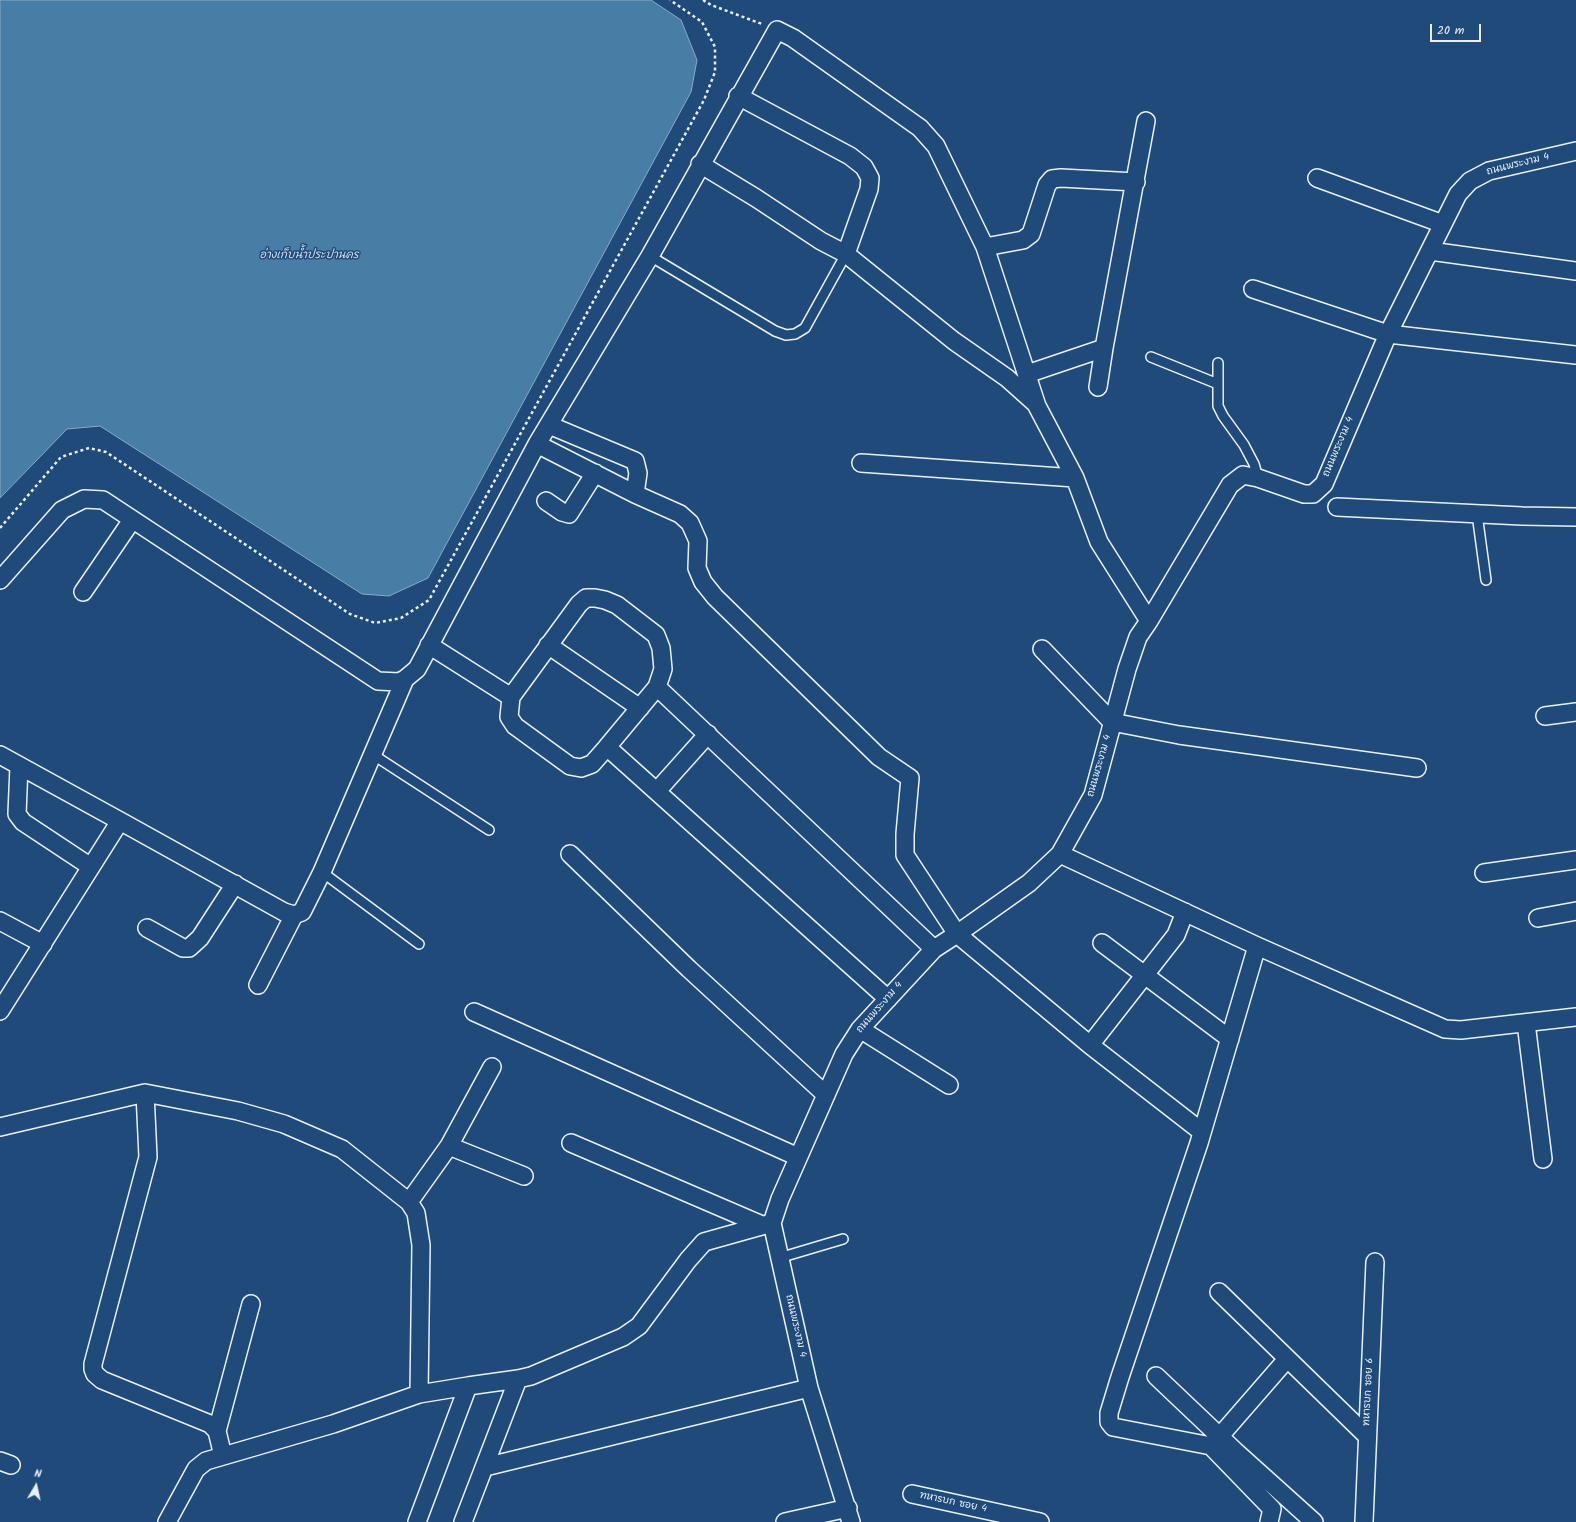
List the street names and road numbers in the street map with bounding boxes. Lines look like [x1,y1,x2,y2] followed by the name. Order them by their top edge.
[1485,151,1551,179] street label: ถนนพระงาม 4
[1321,415,1357,479] street label: ถนนพระงาม 4
[1085,734,1115,798] street label: ถนนพระงาม 4
[854,980,906,1036] street label: ถนนพระงาม 4
[782,1293,808,1359] street label: ถนนพระงาม 4
[1361,1357,1377,1427] street label: ทหารบก ซอย 6
[918,1490,988,1516] street label: ทหารบก ซอย 4

